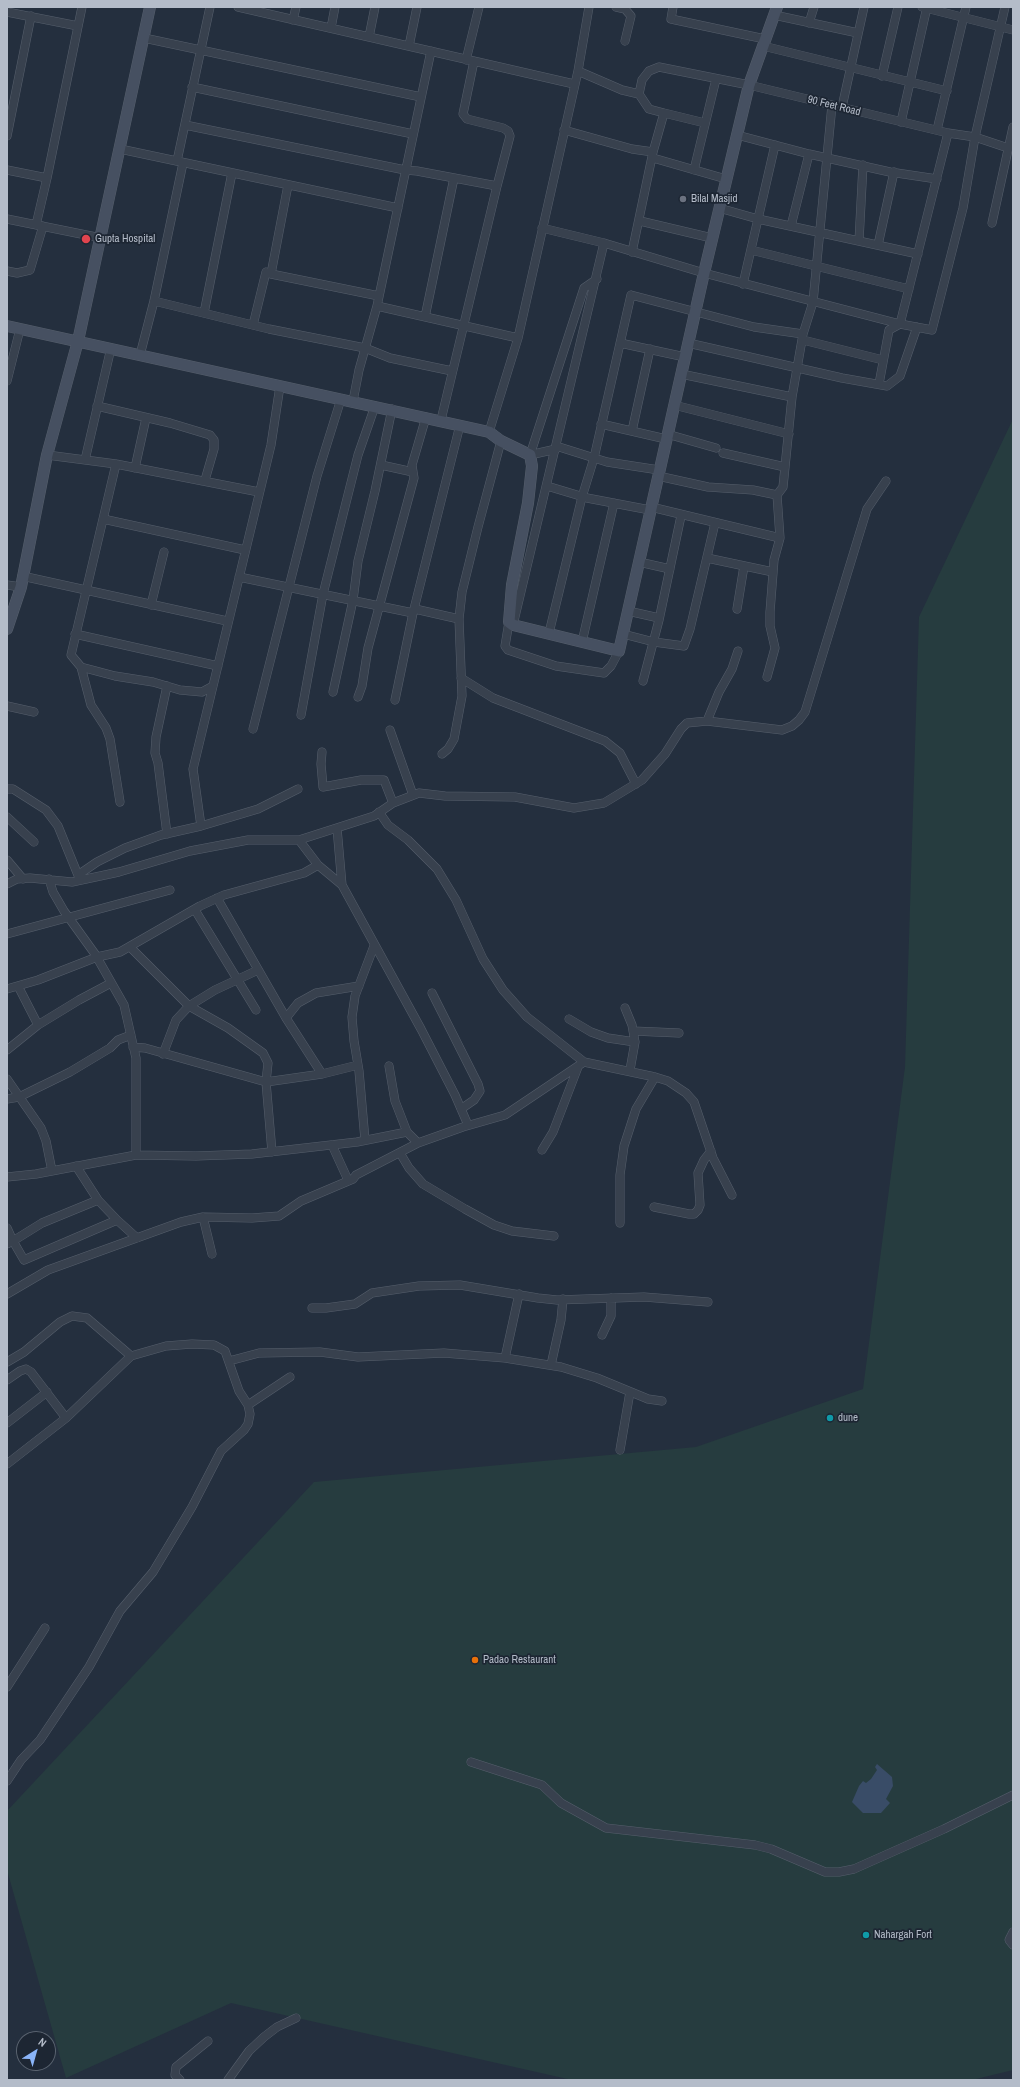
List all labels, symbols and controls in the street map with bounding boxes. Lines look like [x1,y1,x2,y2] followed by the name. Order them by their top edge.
[806,93,862,119] street label: 90 Feet Road
[691,192,738,206] place label: Bilal Masjid
[678,194,688,204] marker: Bilal Masjid
[95,232,155,246] place label: Gupta Hospital
[80,233,92,245] marker: Gupta Hospital
[838,1411,858,1425] place label: dune
[825,1413,835,1423] marker: dune
[483,1653,556,1667] place label: Padao Restaurant
[470,1655,480,1665] marker: Padao Restaurant
[874,1928,932,1942] place label: Nahargah Fort
[861,1930,871,1940] marker: Nahargah Fort
[16,2031,56,2071] north arrow
[36,2035,49,2050] text: N

